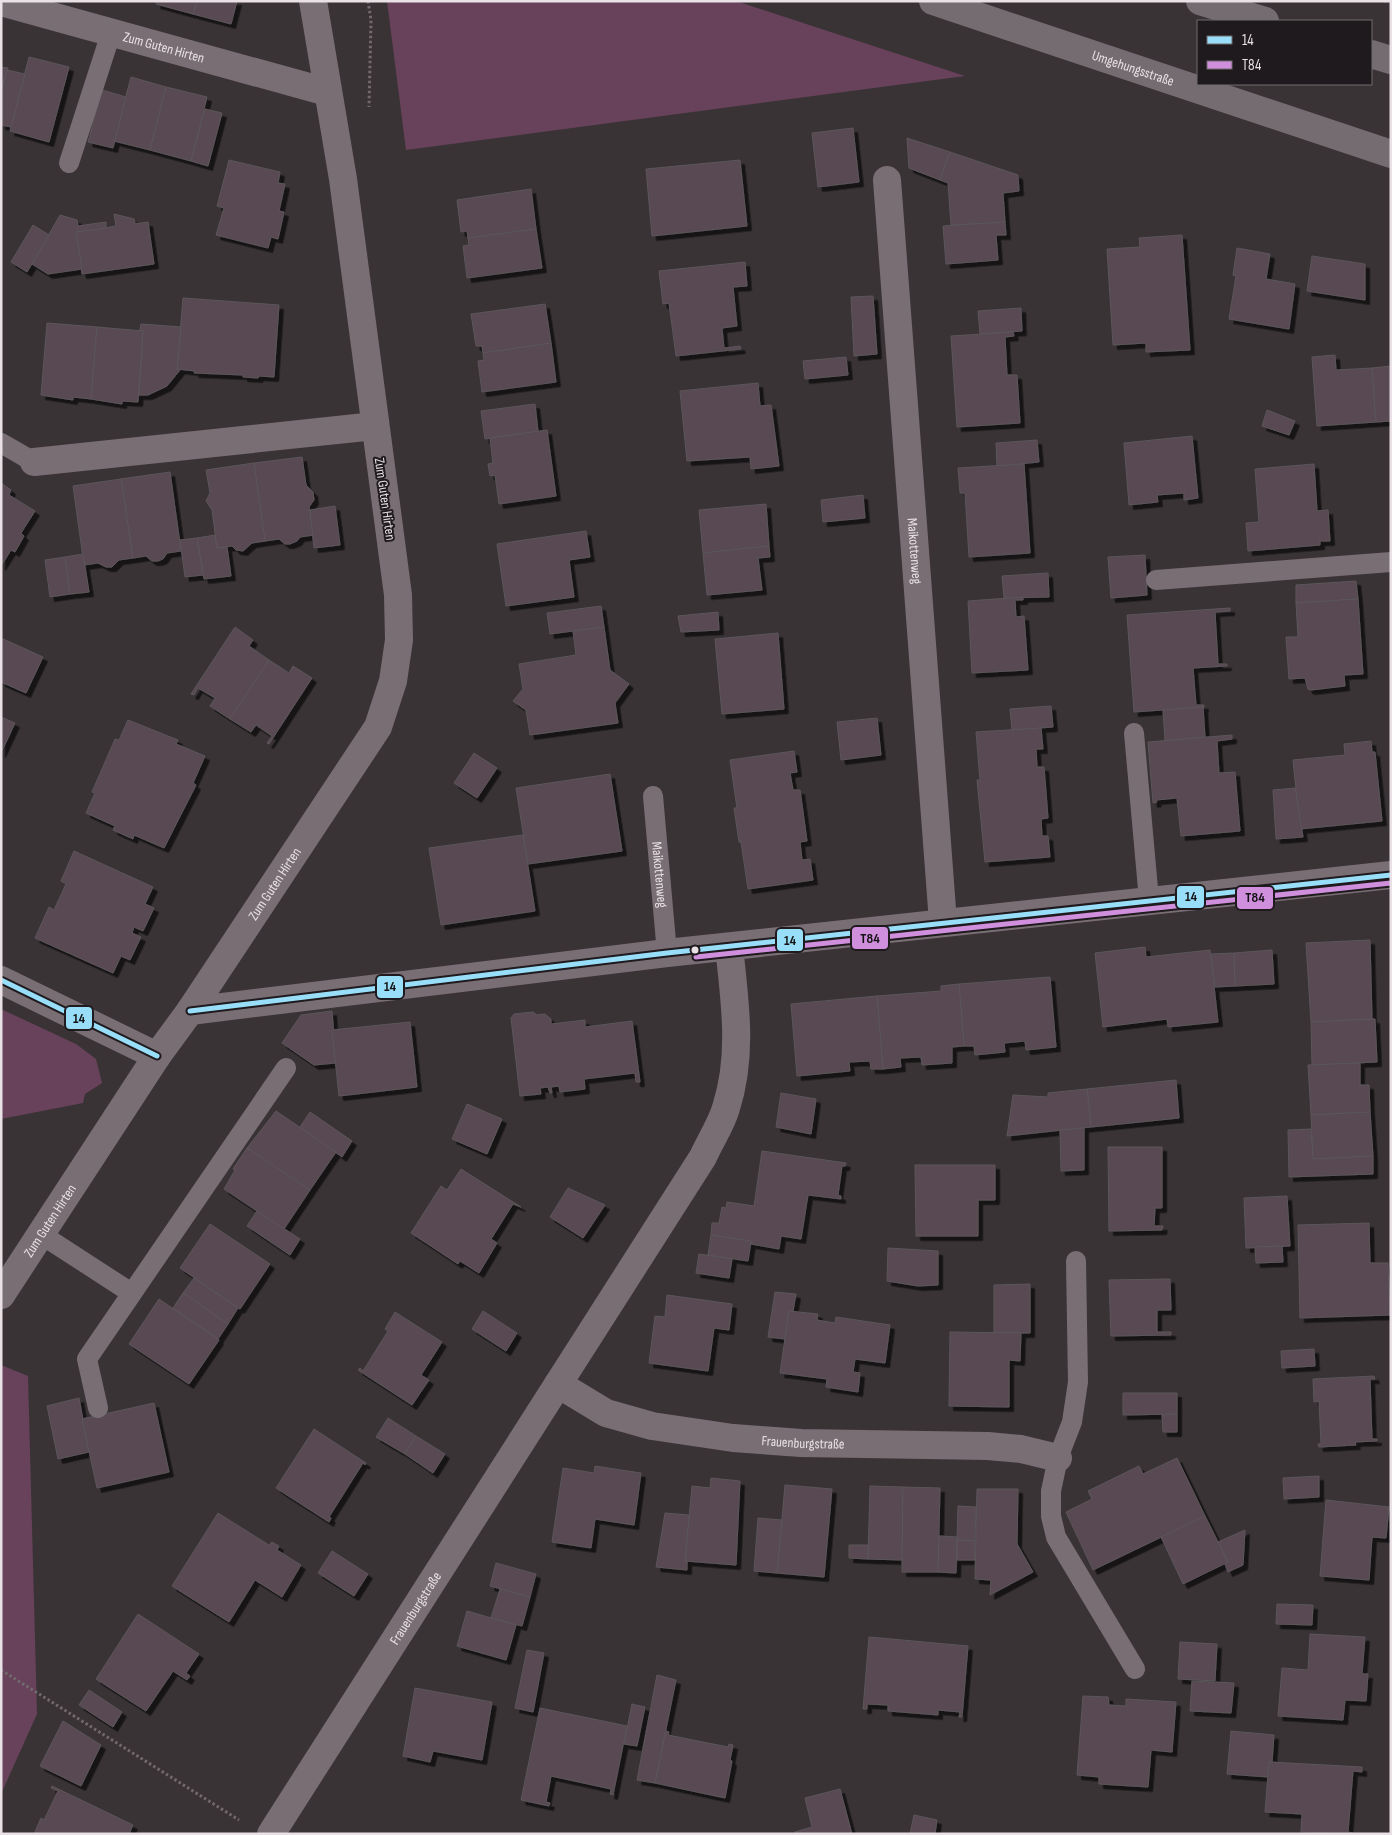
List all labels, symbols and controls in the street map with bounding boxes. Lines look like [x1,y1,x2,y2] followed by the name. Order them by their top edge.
[1197,20,1372,85] legend
[121,28,206,66] street label: Zum Guten Hirten
[1242,31,1254,50] text: 14
[1090,46,1176,89] street label: Umgehungsstraße
[1242,56,1261,75] text: T84
[371,457,399,541] street label: Zum Guten Hirten
[904,517,926,585] street label: Maikottenweg
[649,841,671,909] street label: Maikottenweg
[244,844,304,923] street label: Zum Guten Hirten
[1176,885,1205,909] line badge: 14
[1236,886,1274,910] line badge: T84
[1185,888,1198,905] text: 14
[1245,889,1265,906] text: T84
[851,926,889,950] line badge: T84
[776,928,804,952] line badge: 14
[860,930,880,947] text: T84
[784,932,797,949] text: 14
[690,945,700,955] unlabelled marker
[376,975,404,999] line badge: 14
[384,978,397,995] text: 14
[65,1006,93,1030] line badge: 14
[73,1010,86,1027] text: 14
[20,1181,80,1260] street label: Zum Guten Hirten
[761,1432,845,1452] street label: Frauenburgstraße
[386,1569,445,1648] street label: Frauenburgstraße

